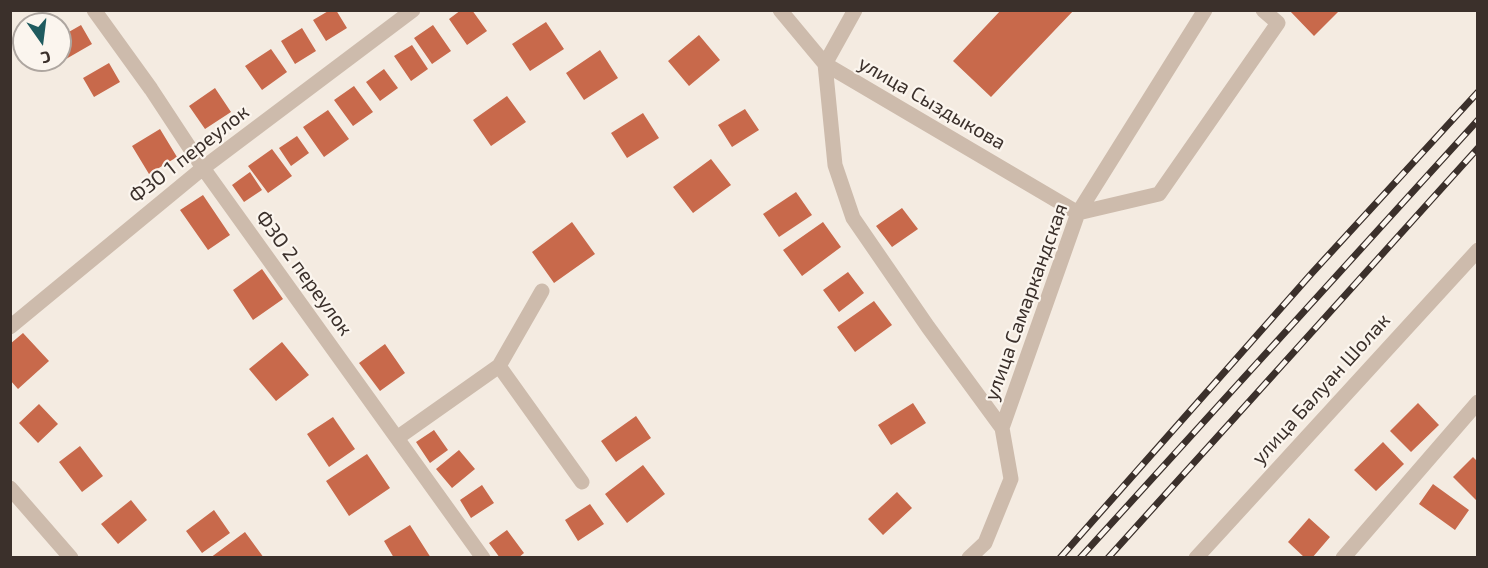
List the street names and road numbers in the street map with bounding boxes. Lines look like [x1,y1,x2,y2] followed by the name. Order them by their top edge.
[854,51,1010,155] street label: улица Сыздыкова
[124,100,254,208] street label: ФЗО 1 переулок
[979,200,1073,404] street label: улица Самаркандская
[251,206,357,340] street label: ФЗО 2 переулок
[1247,308,1395,470] street label: улица Балуан Шолак

